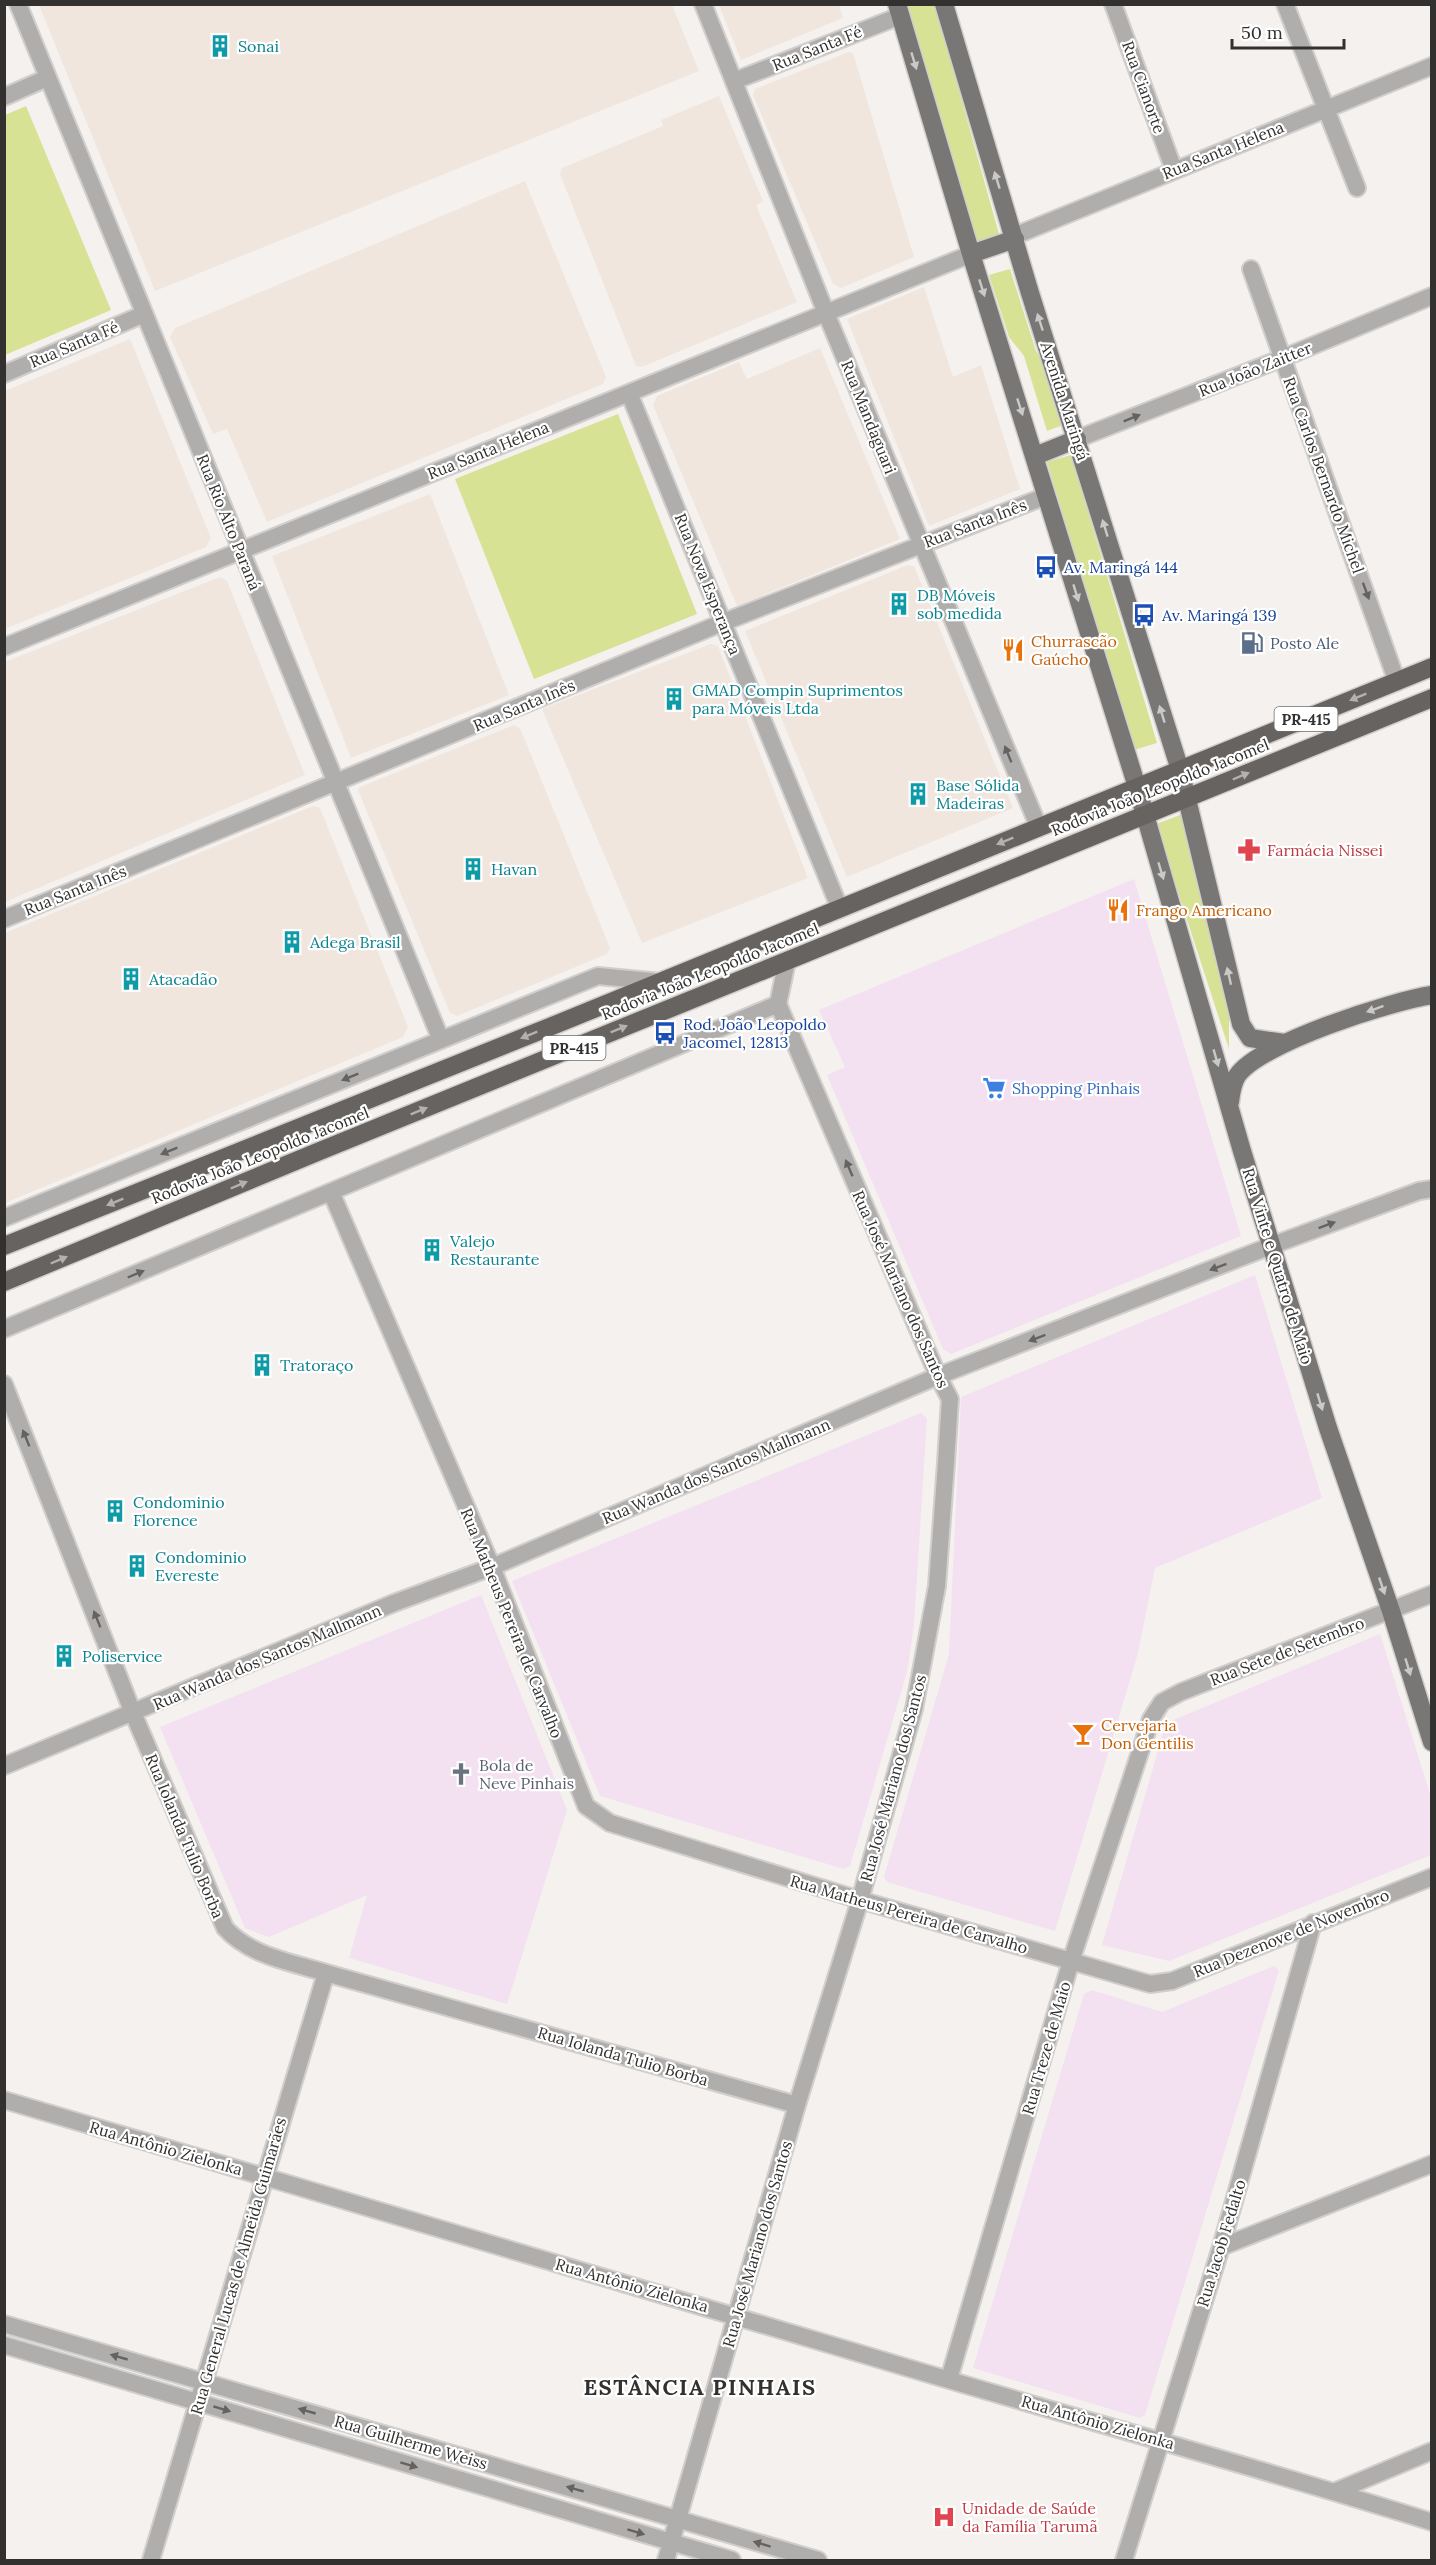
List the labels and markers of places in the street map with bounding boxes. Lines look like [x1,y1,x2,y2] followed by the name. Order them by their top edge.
[207,33,233,59] building icon: Sonai
[238,36,279,56] place label: Sonai
[1033,554,1059,580] bus stop icon: Av. Maringá 144
[1063,557,1178,577] place label: Av. Maringá 144
[917,585,1002,623] place label: DB Móveis sob medida
[886,591,912,617] building icon: DB Móveis sob medida
[1131,602,1157,628] bus stop icon: Av. Maringá 139
[1161,605,1277,625] place label: Av. Maringá 139
[1239,630,1265,656] fuel station icon: Posto Ale
[1031,631,1117,669] place label: Churrascão Gaúcho
[1270,633,1339,653] place label: Posto Ale
[1000,637,1026,663] restaurant icon: Churrascão Gaúcho
[692,680,903,718] place label: GMAD Compin Suprimentos para Móveis Ltda
[661,686,687,712] building icon: GMAD Compin Suprimentos para Móveis Ltda
[936,775,1020,813] place label: Base Sólida Madeiras
[905,781,931,807] building icon: Base Sólida Madeiras
[1236,837,1262,863] pharmacy icon: Farmácia Nissei
[1267,840,1383,860] place label: Farmácia Nissei
[460,856,486,882] building icon: Havan
[491,859,538,879] place label: Havan
[1105,897,1131,923] restaurant icon: Frango Americano
[1136,900,1272,920] place label: Frango Americano
[279,929,305,955] building icon: Adega Brasil
[309,932,401,952] place label: Adega Brasil
[118,966,144,992] building icon: Atacadão
[148,969,217,989] place label: Atacadão
[682,1014,826,1052] place label: Rod. João Leopoldo Jacomel, 12813
[652,1020,678,1046] bus stop icon: Rod. João Leopoldo Jacomel, 12813
[981,1075,1007,1101] supermarket icon: Shopping Pinhais
[1012,1078,1140,1098] place label: Shopping Pinhais
[449,1231,540,1269] place label: Valejo Restaurante
[419,1237,445,1263] building icon: Valejo Restaurante
[249,1352,275,1378] building icon: Tratoraço
[280,1355,353,1375] place label: Tratoraço
[133,1492,225,1530] place label: Condominio Florence
[102,1498,128,1524] building icon: Condominio Florence
[155,1547,247,1585] place label: Condominio Evereste
[124,1553,150,1579] building icon: Condominio Evereste
[51,1643,77,1669] building icon: Poliservice
[82,1646,163,1666] place label: Poliservice
[1101,1715,1194,1753] place label: Cervejaria Don Gentilis
[1070,1721,1096,1747] bar icon: Cervejaria Don Gentilis
[479,1755,574,1793] place label: Bola de Neve Pinhais
[448,1761,474,1787] church icon: Bola de Neve Pinhais
[962,2498,1098,2536] place label: Unidade de Saúde da Família Tarumã
[931,2504,957,2530] hospital icon: Unidade de Saúde da Família Tarumã

